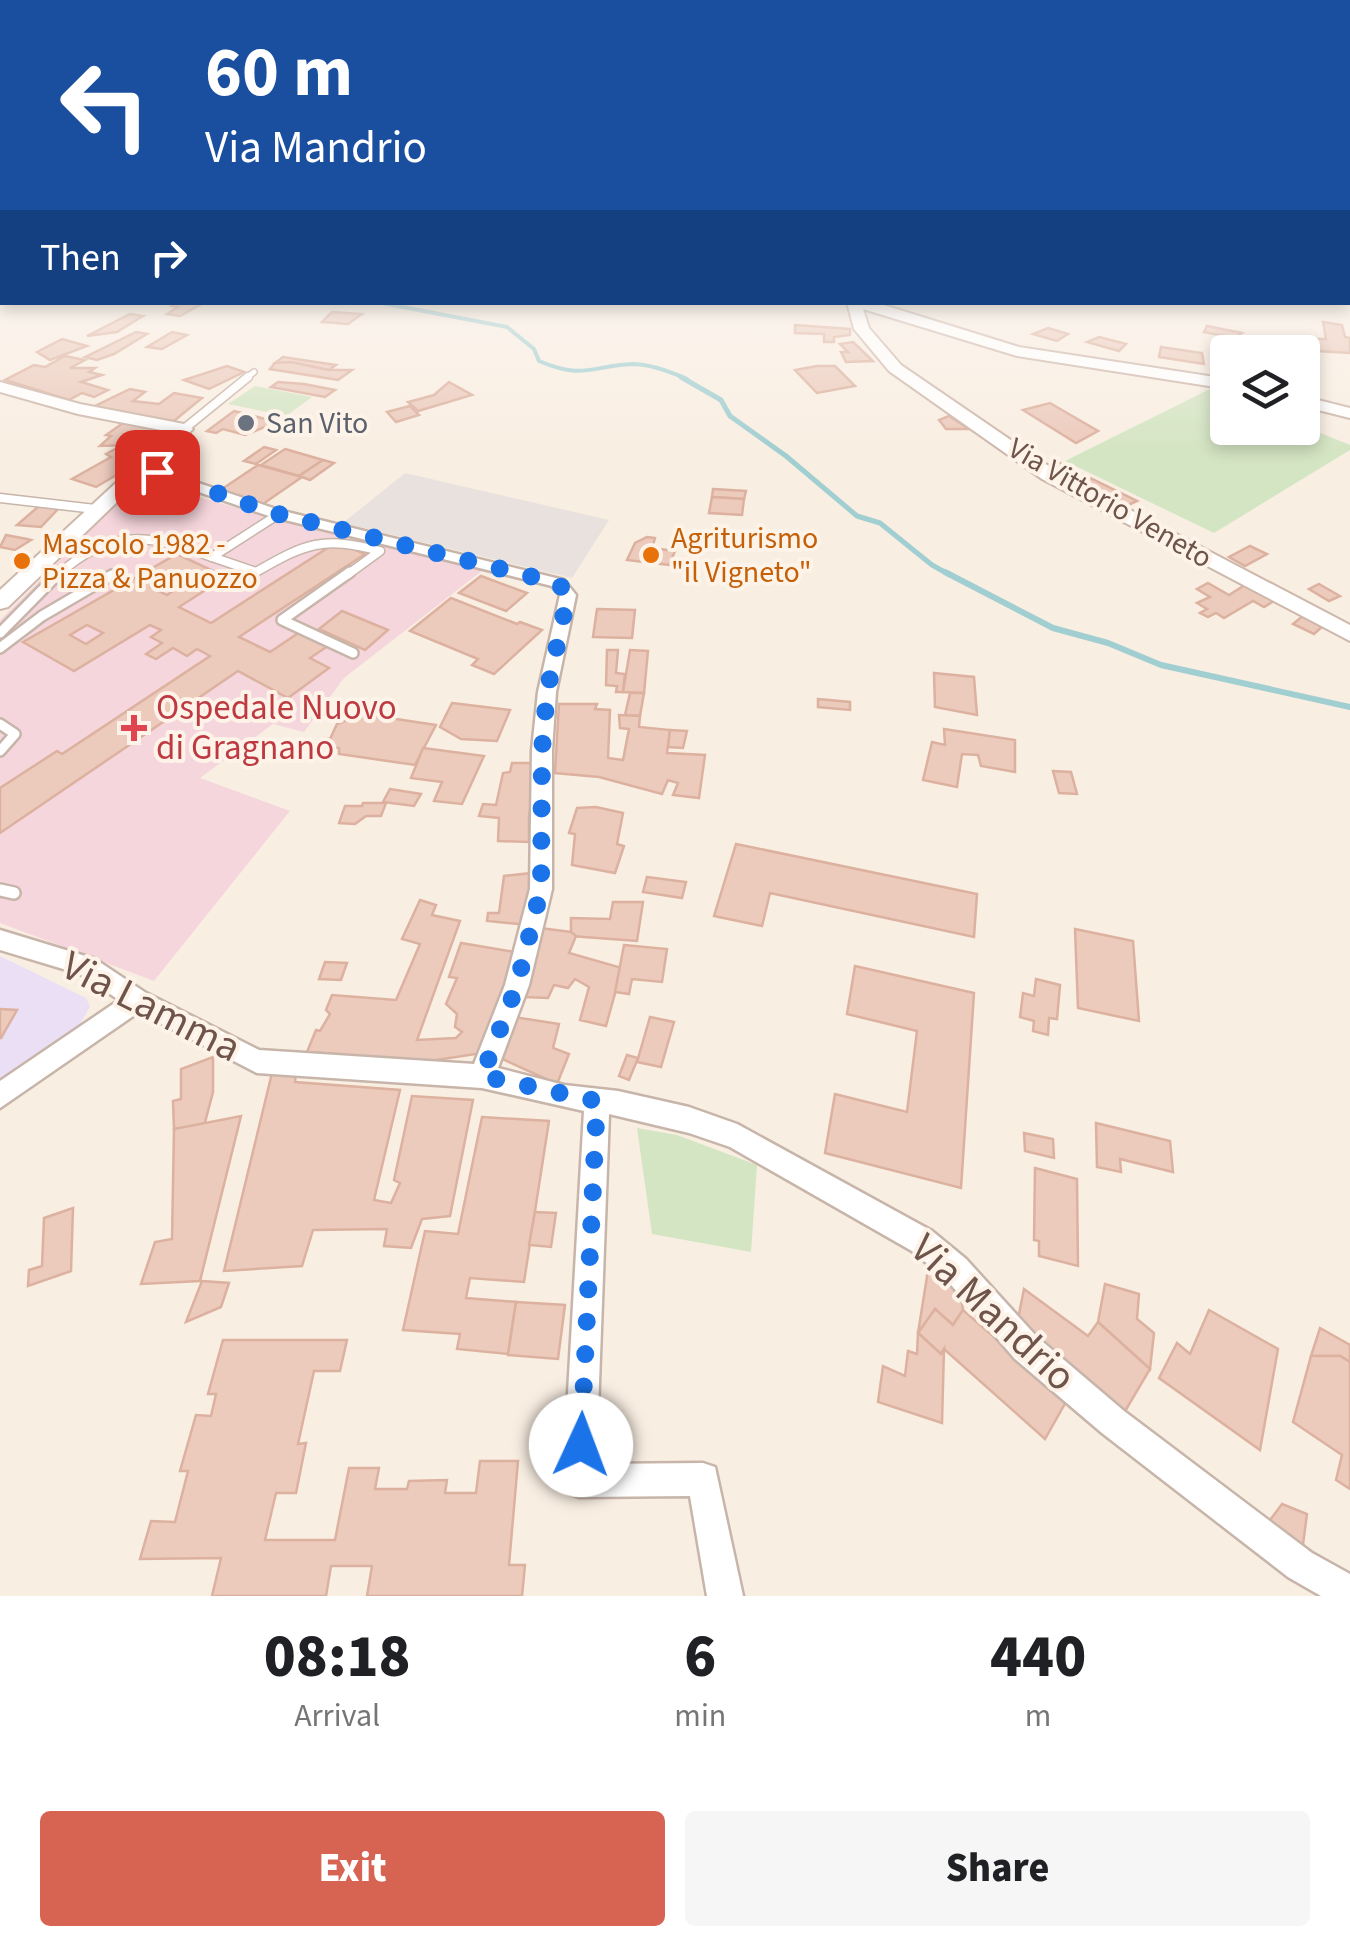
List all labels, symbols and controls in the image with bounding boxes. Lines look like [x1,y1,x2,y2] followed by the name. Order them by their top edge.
[205,23,353,123] text: 60 m
[40,40,170,170] icon: left
[205,116,427,180] text: Via Mandrio
[141,230,196,285] icon: right
[40,231,121,285] text: Then
[1210,335,1320,445] map controls
[1210,335,1320,445] button: layers
[266,402,368,445] place label: San Vito
[235,412,257,434] marker: San Vito
[1000,427,1220,579] street label: Via Vittorio Veneto
[115,430,200,515] pin
[130,445,185,500] icon: arrive
[671,517,818,594] place label: Agriturismo "il Vigneto"
[42,523,258,600] place label: Mascolo 1982 - Pizza & Panuozzo
[640,544,662,566] marker: Agriturismo "il Vigneto"
[11,550,33,572] marker: Mascolo 1982 - Pizza & Panuozzo
[156,683,397,773] place label: Ospedale Nuovo di Gragnano
[121,715,147,741] marker: Ospedale Nuovo di Gragnano
[51,936,251,1078] street label: Via Lamma
[897,1220,1089,1406] street label: Via Mandrio
[529,1393,633,1497] position arrow
[264,1615,411,1700] text: 08:18
[684,1615,716,1700] text: 6
[990,1615,1086,1700] text: 440
[294,1693,380,1739] text: Arrival
[674,1693,726,1739] text: min
[1025,1693,1051,1739] text: m
[40,1811,665,1926] button: Exit
[685,1811,1310,1926] button: Share

